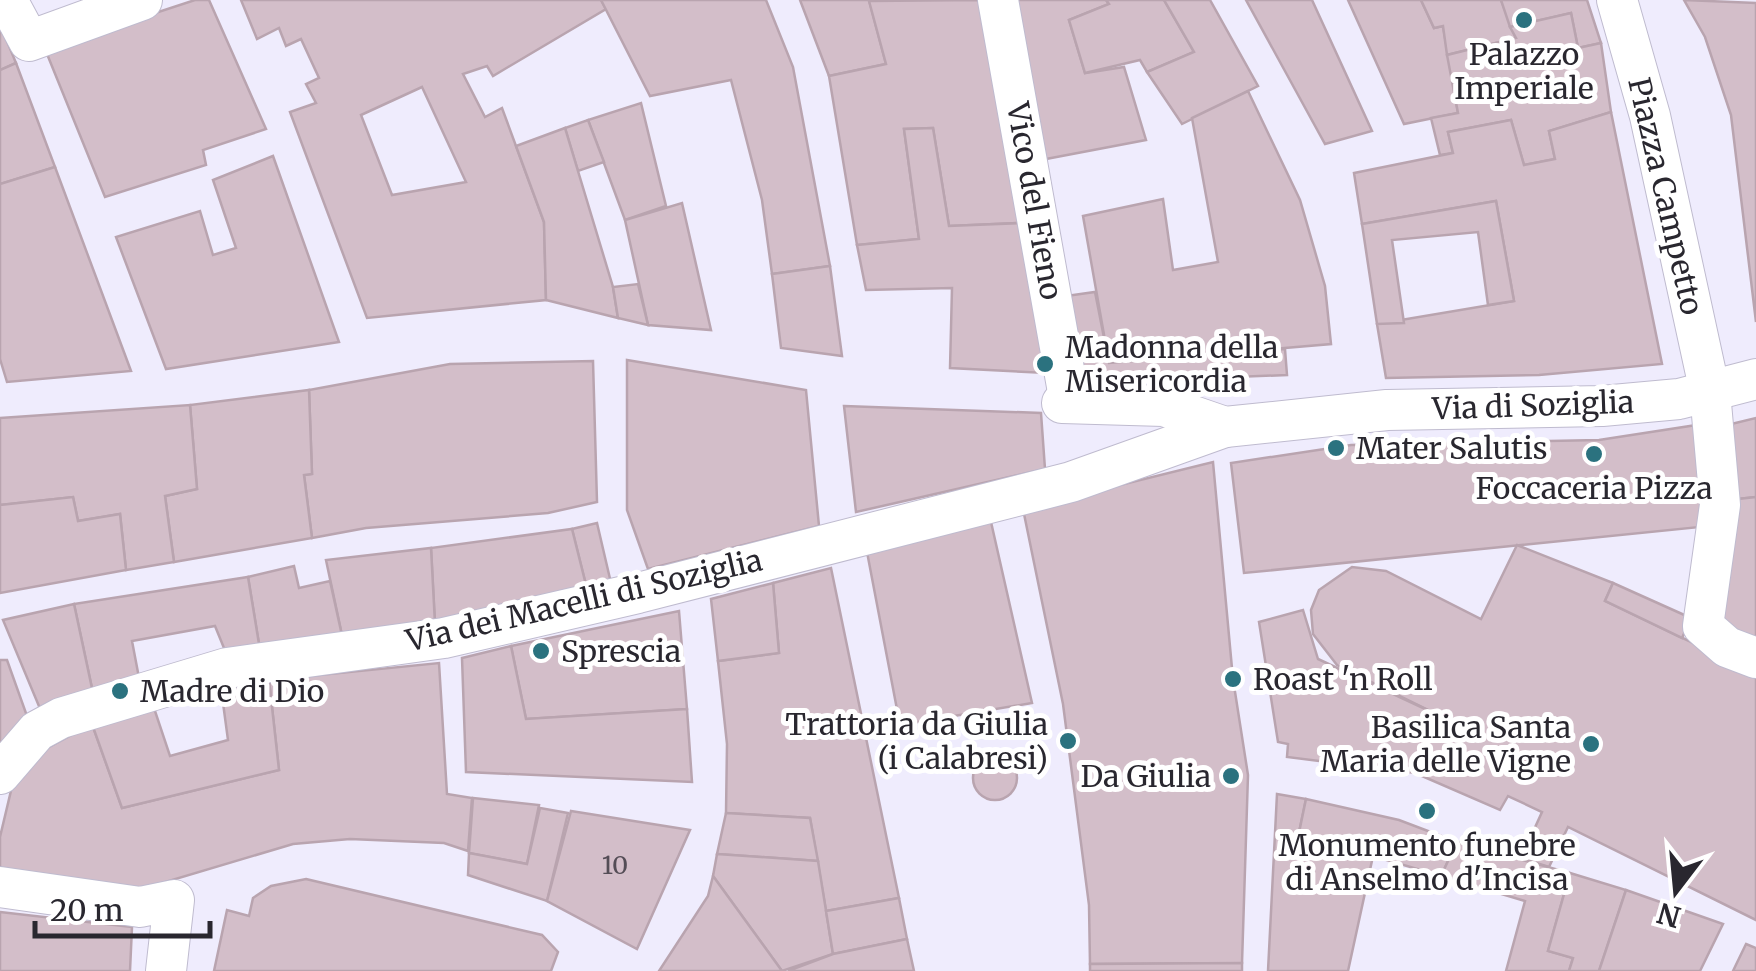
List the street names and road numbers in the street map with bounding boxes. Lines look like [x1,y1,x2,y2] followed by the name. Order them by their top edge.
[1620,74,1712,318] street label: Piazza Campetto
[999,98,1071,303] street label: Vico del Fieno
[1431,382,1634,428] street label: Via di Soziglia
[401,541,766,660] street label: Via dei Macelli di Soziglia

